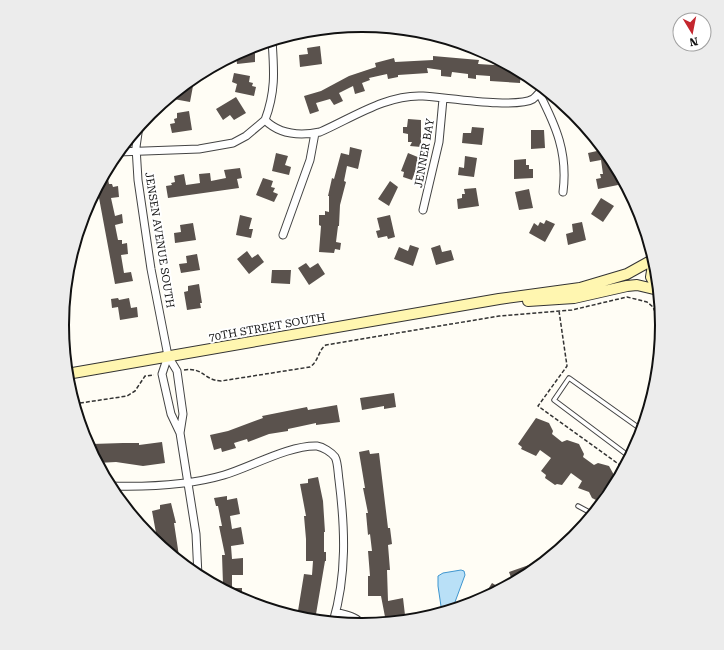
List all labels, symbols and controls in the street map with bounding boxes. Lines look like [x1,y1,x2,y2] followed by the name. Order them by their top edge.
[672,12,712,52] north arrow
[688,34,699,49] text: N
[412,117,437,189] street label: JENNER BAY
[142,171,177,309] street label: JENSEN AVENUE SOUTH
[208,311,326,344] street label: 70TH STREET SOUTH

